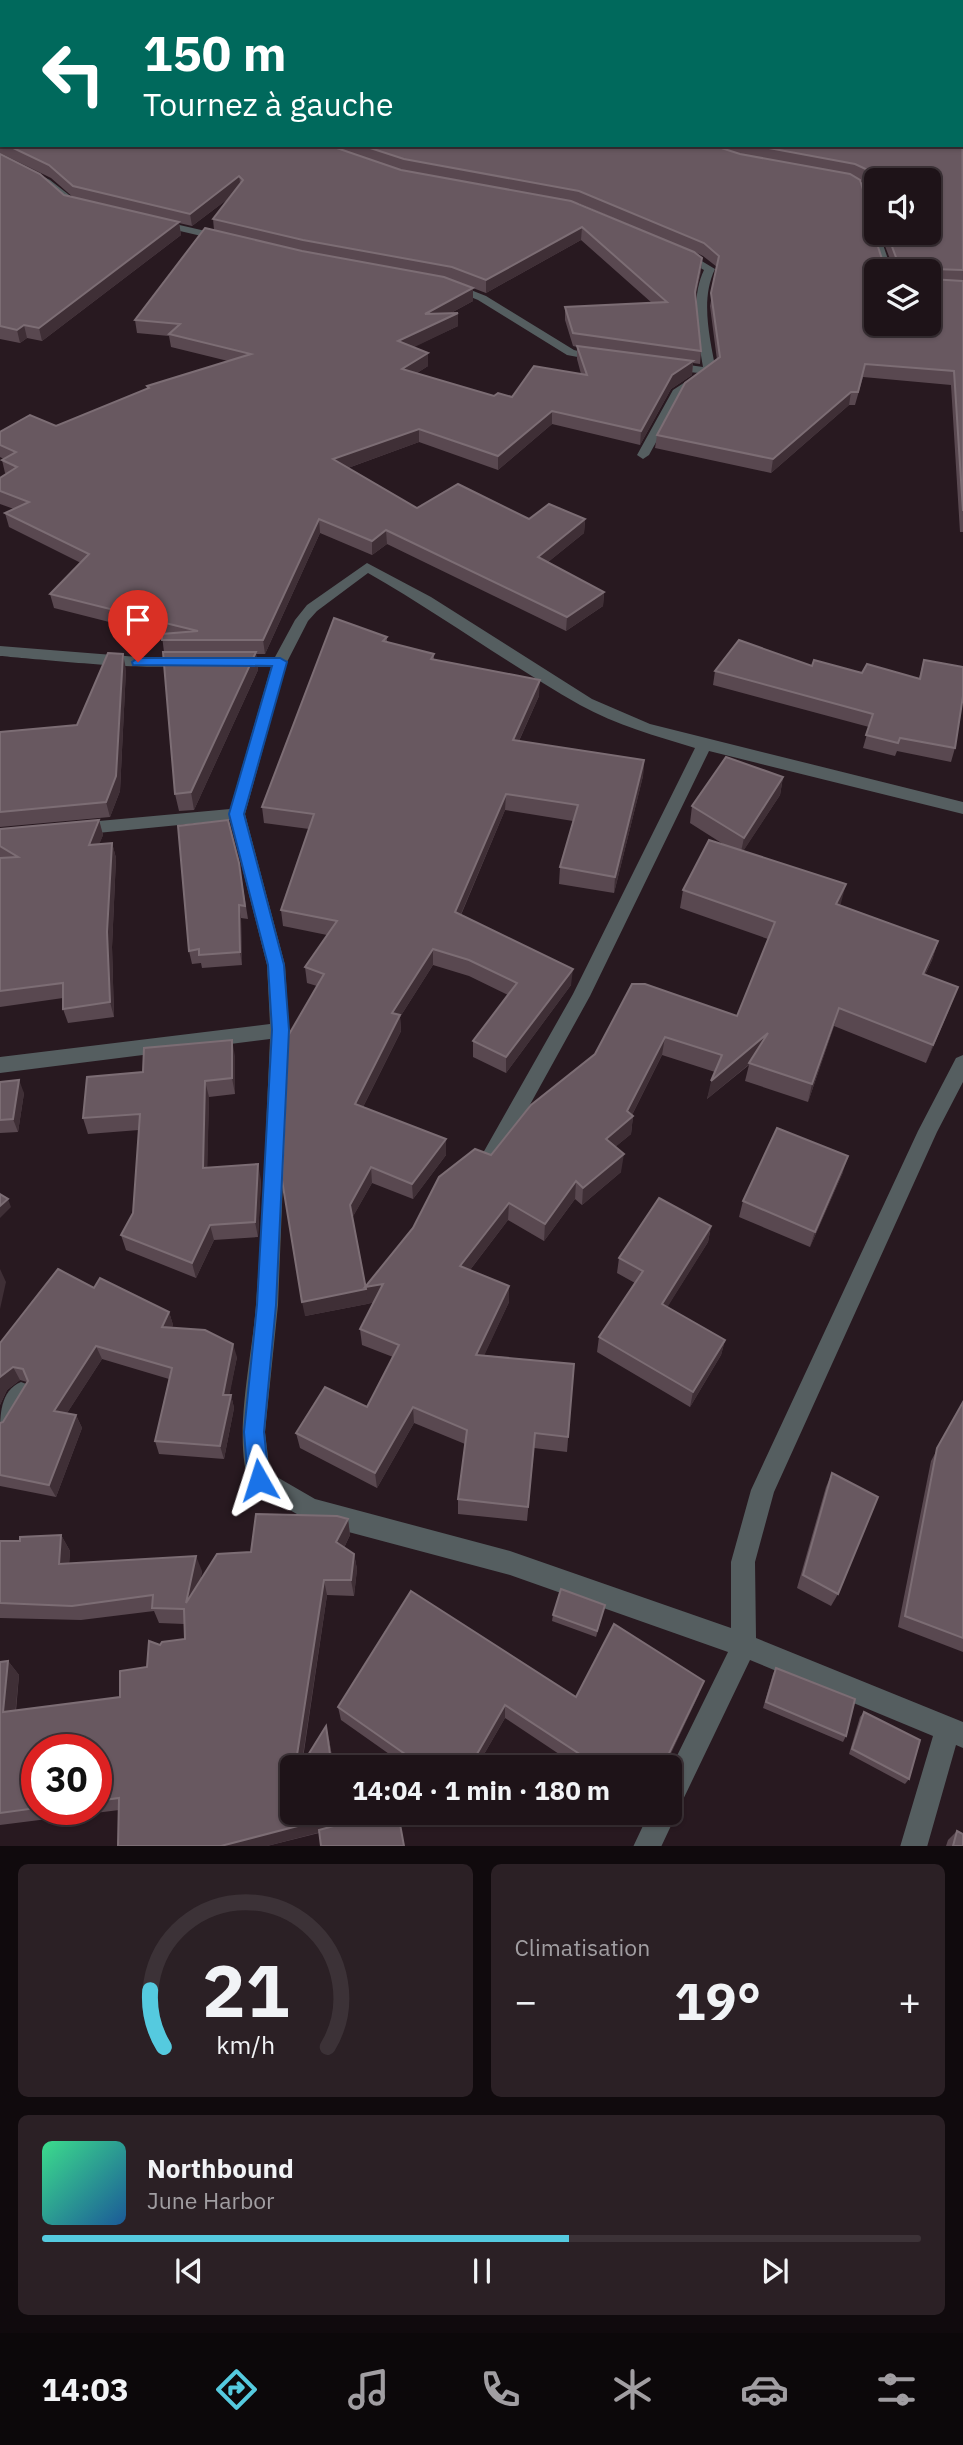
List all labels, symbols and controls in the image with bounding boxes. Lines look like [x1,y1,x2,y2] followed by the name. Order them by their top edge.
[143,21,287,84] text: 150 m
[28,28,119,119] icon: left
[143,83,394,125] text: Tournez à gauche
[864,168,941,336] map controls
[864,168,941,245] button: sound
[864,259,941,336] button: layers
[108,590,168,662] pin
[119,601,157,639] icon: arrive
[222,1443,296,1517] position arrow
[21,1734,112,1825] speed limit sign: 30
[352,1773,610,1807] text: 14:04 · 1 min · 180 m
[515,1932,650,1962] text: Climatisation
[202,1942,289,2037] text: 21
[674,1967,761,2034] text: 19°
[515,1976,537,2025] text: −
[898,1976,921,2025] text: +
[216,2027,275,2060] text: km/h
[147,2151,294,2185] text: Northbound
[147,2185,275,2215] text: June Harbor
[170,2252,208,2290] icon: previous
[463,2252,501,2290] icon: pause
[756,2252,794,2290] icon: next
[212,2365,261,2414] icon: directions
[344,2365,393,2414] icon: music
[476,2365,525,2414] icon: phone
[608,2365,657,2414] icon: climate
[740,2365,789,2414] icon: car
[872,2365,921,2414] icon: filters
[42,2368,129,2410] text: 14:03

